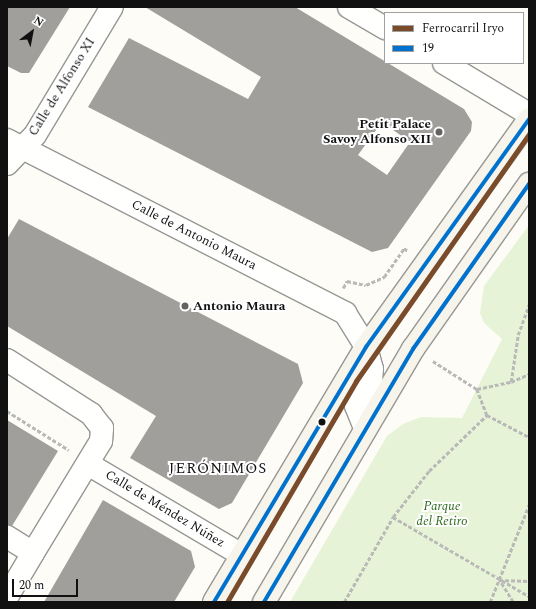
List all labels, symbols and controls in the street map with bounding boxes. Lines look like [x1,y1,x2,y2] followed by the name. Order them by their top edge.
[12,12,52,52] north arrow
[30,12,47,31] text: N
[384,12,524,64] legend
[422,19,504,38] text: Ferrocarril Iryo
[26,35,98,139] street label: Calle de Alfonso XI
[422,39,434,58] text: 19
[323,117,431,148] place label: Petit Palace Savoy Alfonso XII
[434,127,444,137] marker: Petit Palace Savoy Alfonso XII
[129,197,259,273] street label: Calle de Antonio Maura
[193,298,285,314] place label: Antonio Maura
[180,301,190,311] marker: Antonio Maura
[317,417,327,427] unlabelled marker
[169,460,267,478] district label: JERÓNIMOS
[102,467,228,551] street label: Calle de Méndez Núñez
[416,499,468,530] park label: Parque del Retiro
[14,571,80,597] scale bar
[19,576,44,595] text: 20 m

